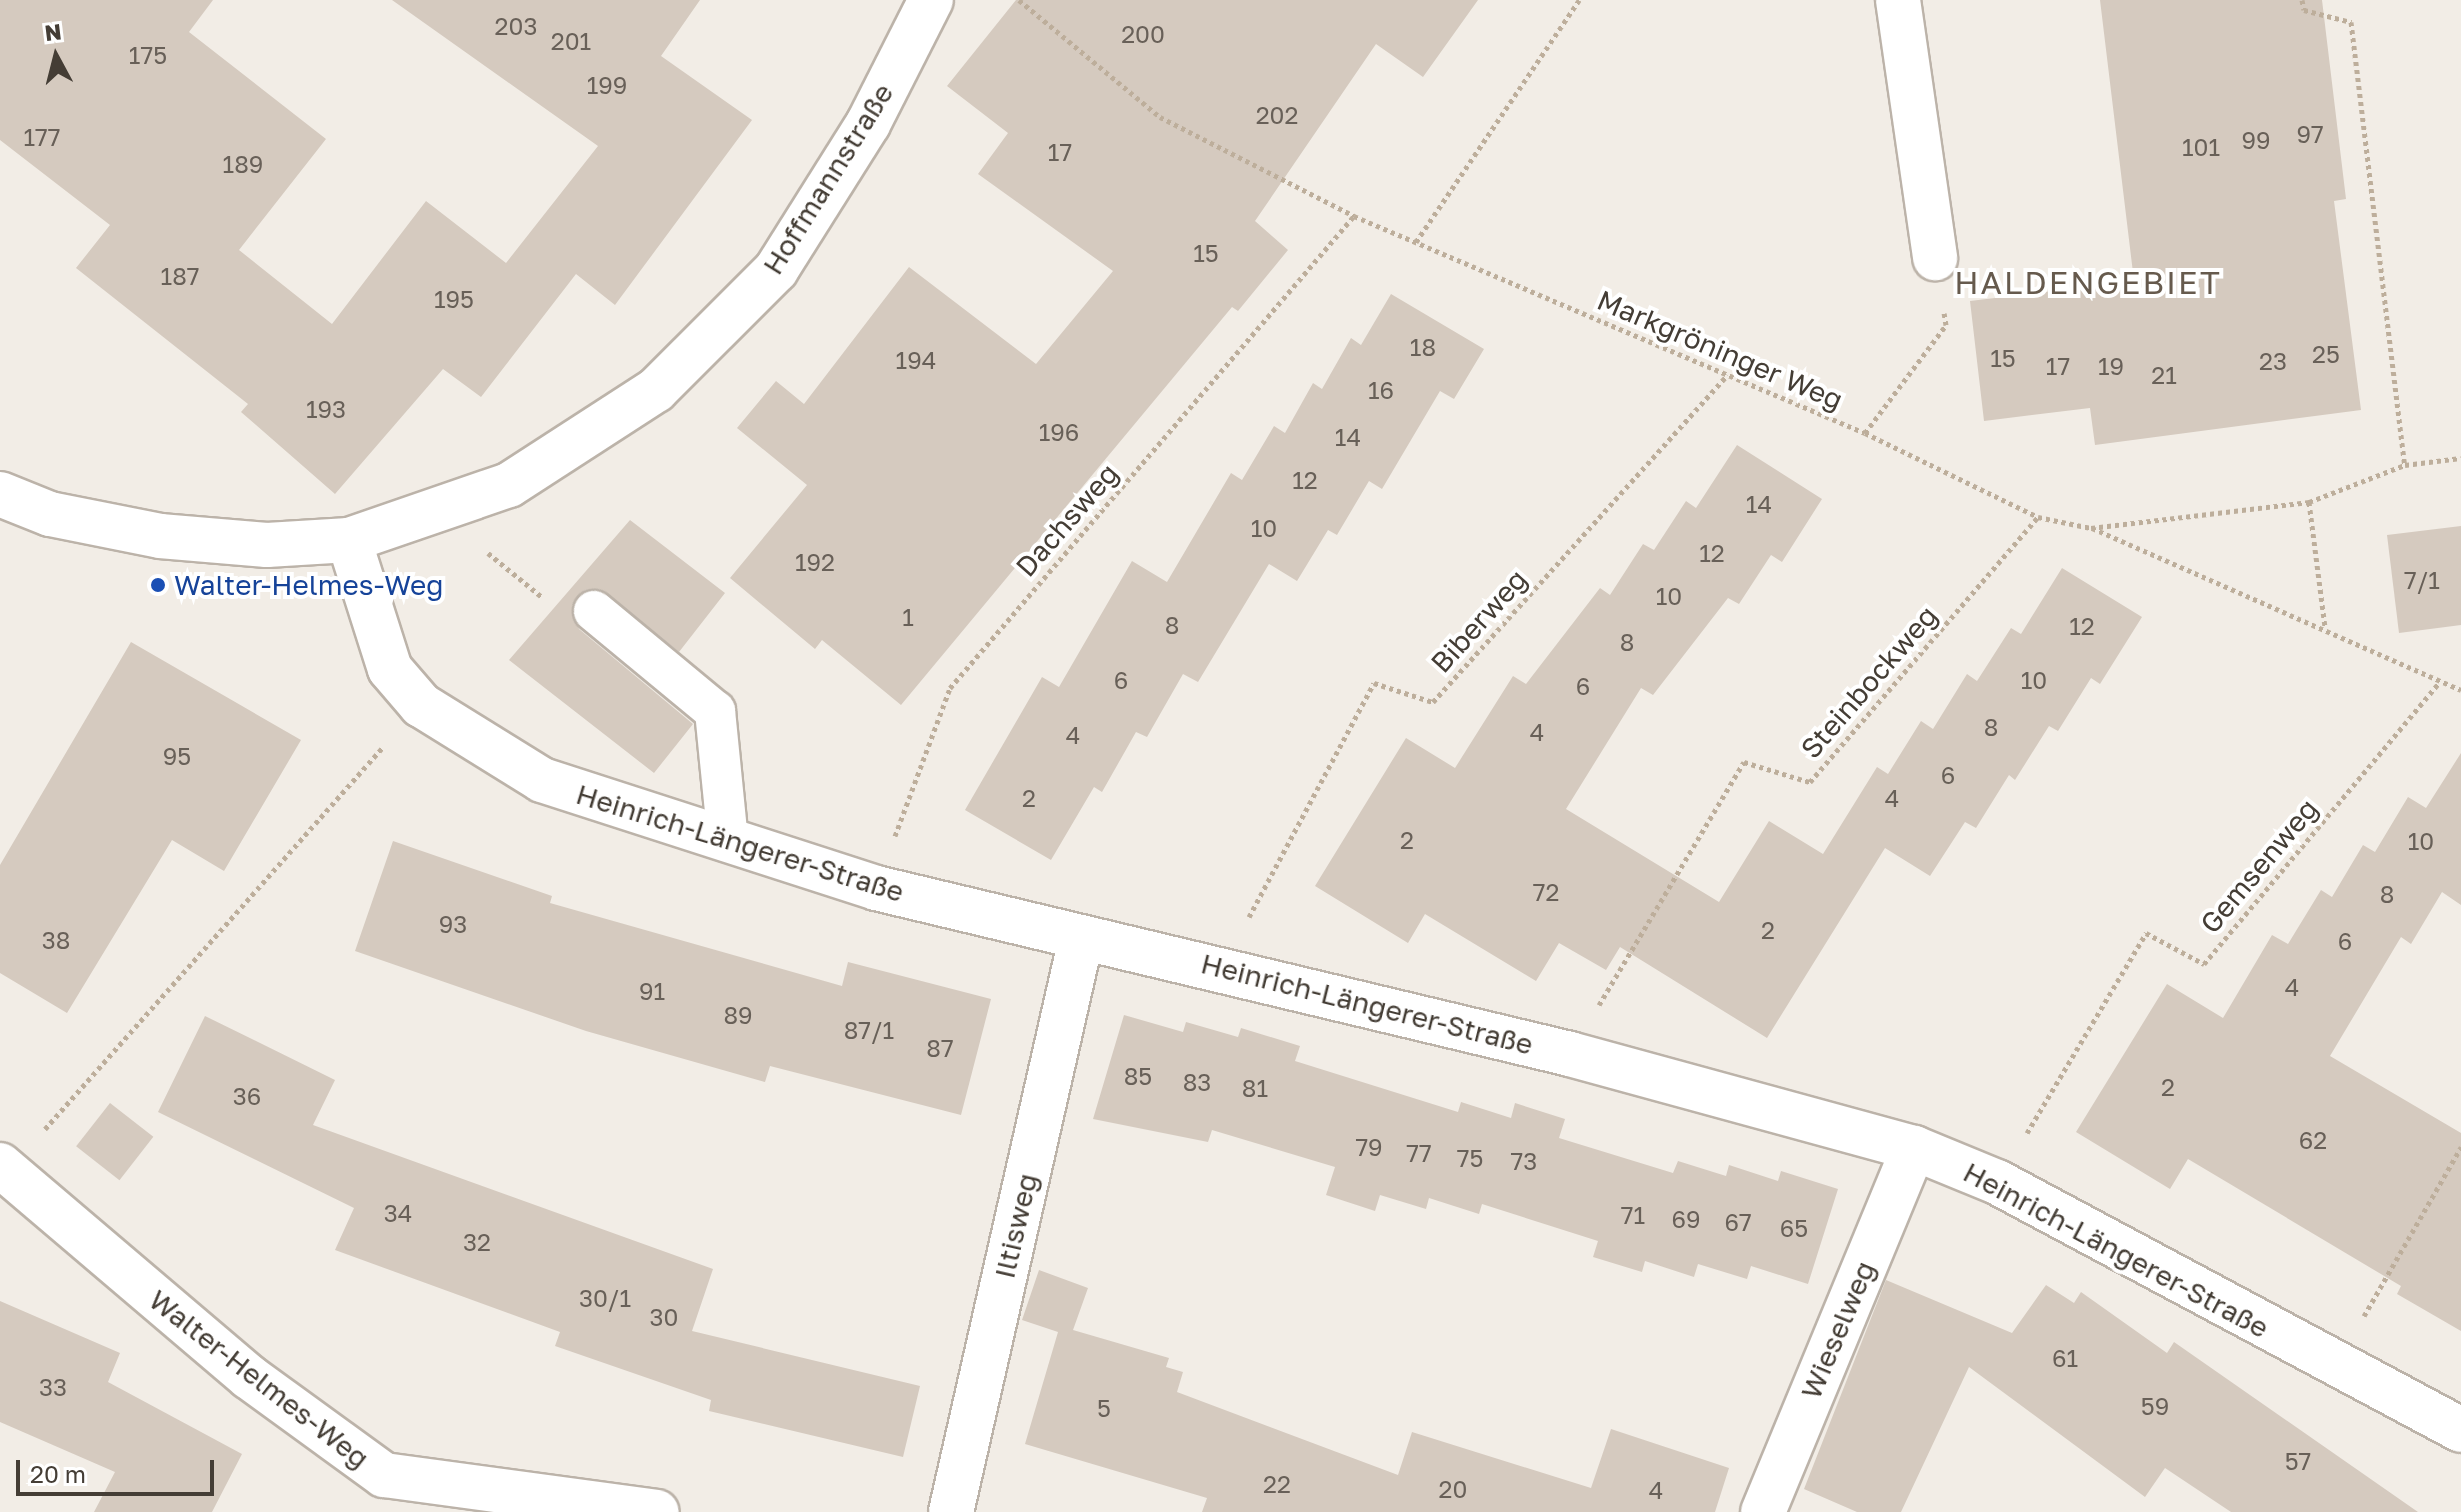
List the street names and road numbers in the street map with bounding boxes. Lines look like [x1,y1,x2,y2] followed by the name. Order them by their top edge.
[756,77,900,281] street label: Hoffmannstraße
[1592,283,1848,417] street label: Markgröninger Weg
[1009,457,1125,583] street label: Dachsweg
[1424,563,1534,679] street label: Biberweg
[1794,599,1944,765] street label: Steinbockweg
[572,777,908,909] street label: Heinrich-Längerer-Straße
[2193,792,2325,940] street label: Gemsenweg
[1198,946,1536,1062] street label: Heinrich-Längerer-Straße
[1958,1155,2274,1345] street label: Heinrich-Längerer-Straße
[988,1170,1044,1282] street label: Iltisweg
[1794,1256,1882,1404] street label: Wieselweg
[142,1283,376,1475] street label: Walter-Helmes-Weg

